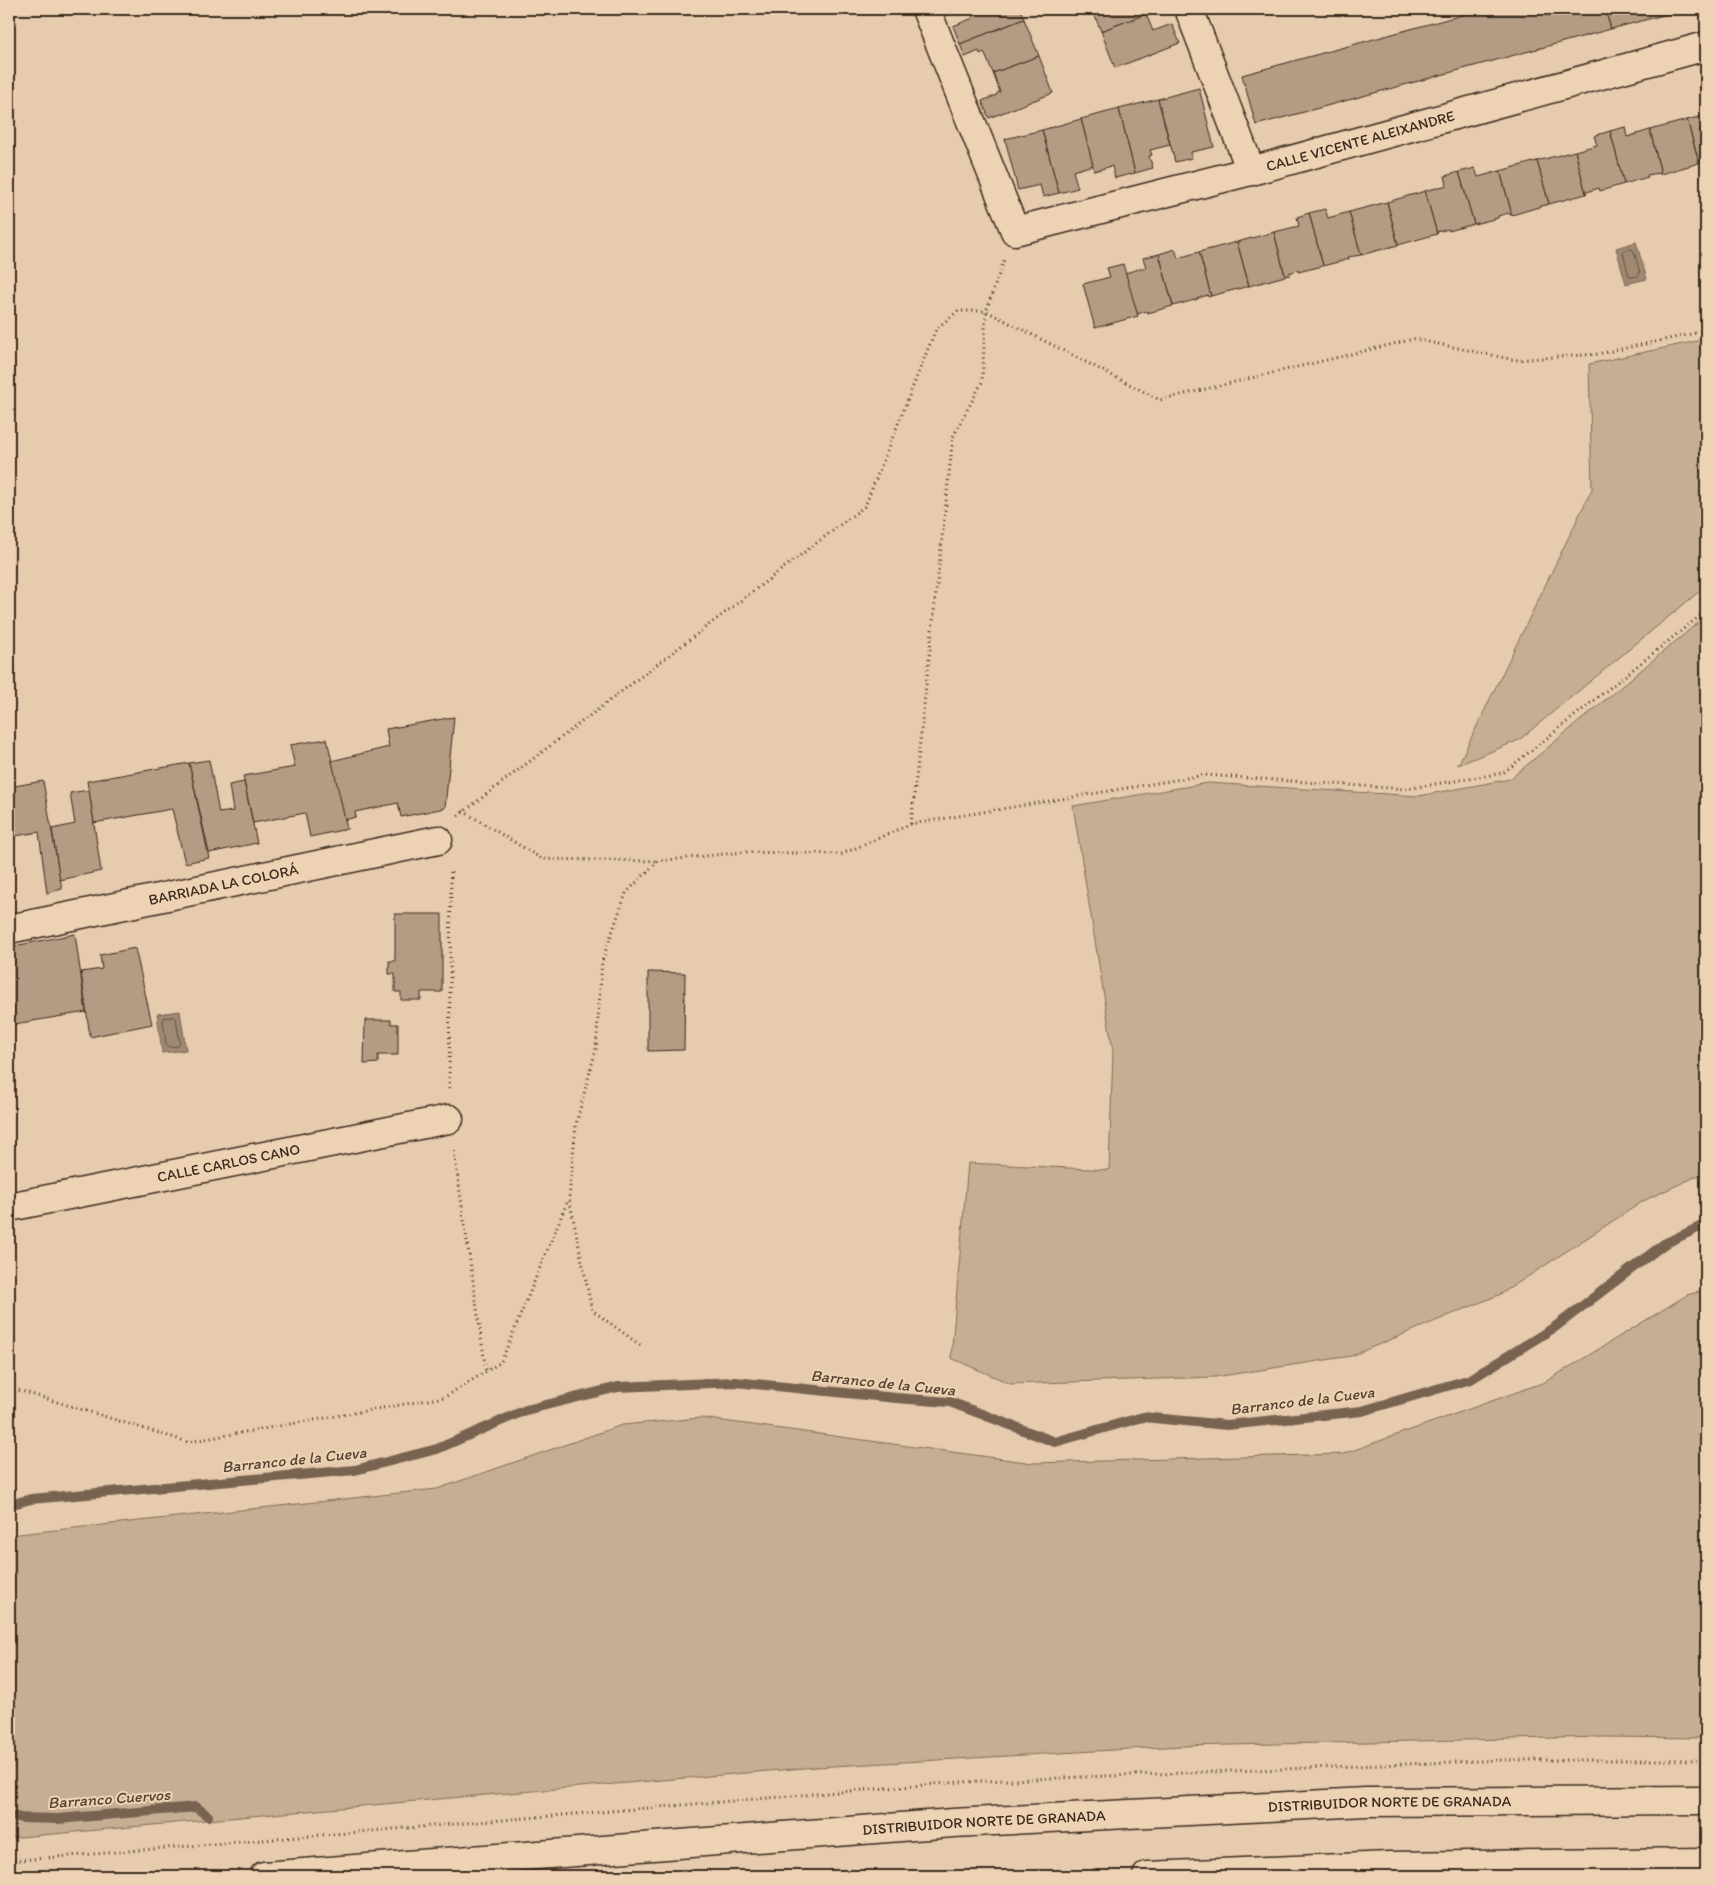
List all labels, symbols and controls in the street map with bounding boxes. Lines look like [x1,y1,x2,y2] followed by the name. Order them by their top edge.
[1264,107,1457,175] street label: CALLE VICENTE ALEIXANDRE
[147,860,300,909] street label: BARRIADA LA COLORÁ
[156,1140,302,1186] street label: CALLE CARLOS CANO
[810,1365,957,1400] water label: Barranco de la Cueva
[1229,1382,1376,1419] water label: Barranco de la Cueva
[221,1442,368,1477] water label: Barranco de la Cueva
[47,1785,172,1812] water label: Barranco Cuervos
[1267,1792,1512,1816] street label: DISTRIBUIDOR NORTE DE GRANADA
[862,1806,1106,1839] street label: DISTRIBUIDOR NORTE DE GRANADA

